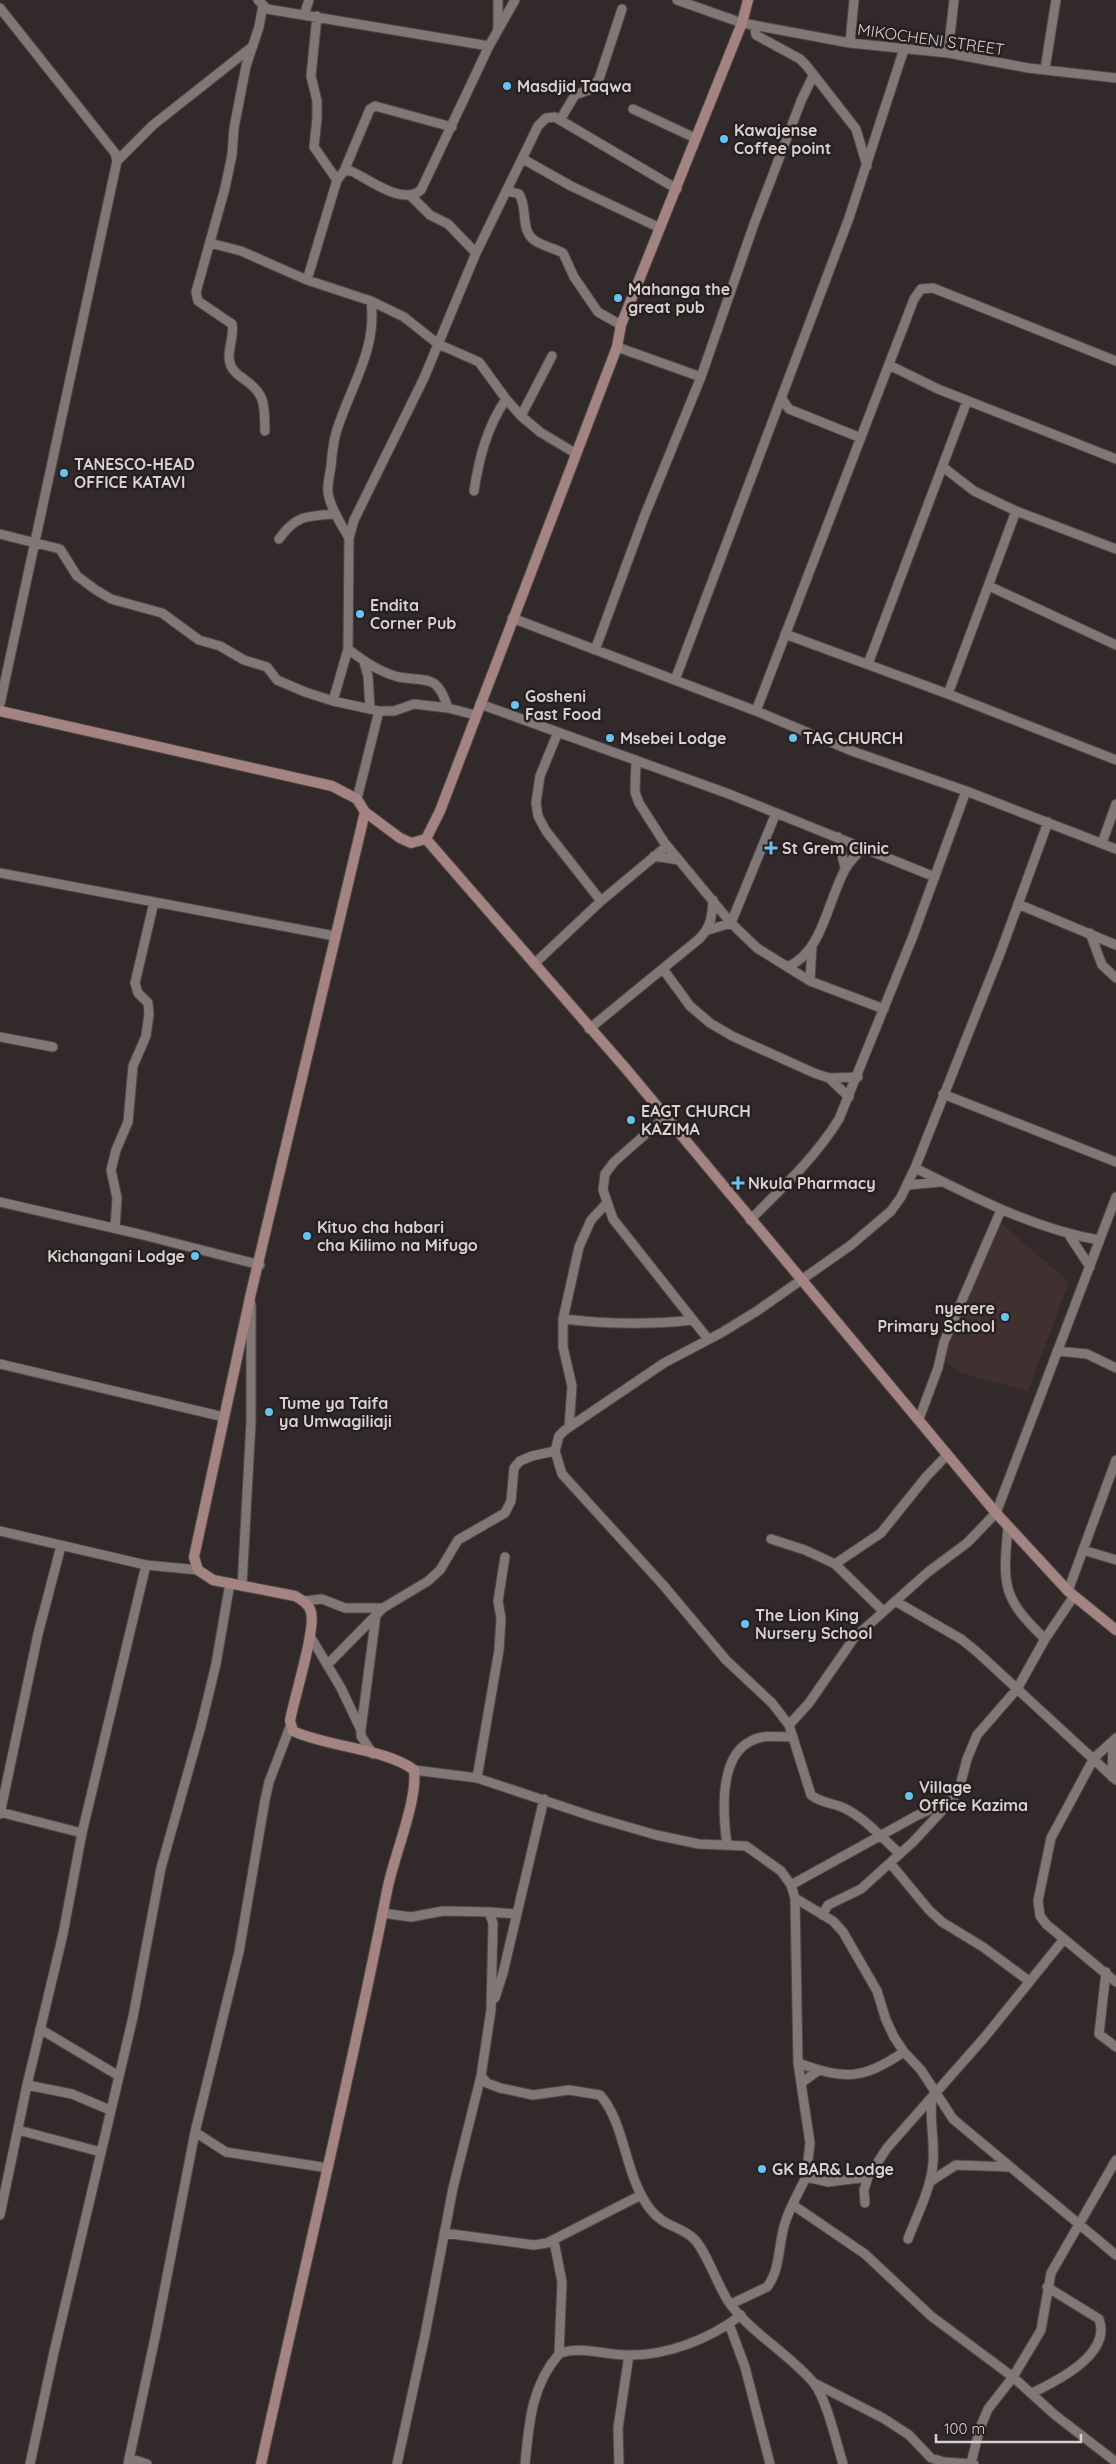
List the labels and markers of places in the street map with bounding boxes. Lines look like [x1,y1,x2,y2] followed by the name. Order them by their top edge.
[517,76,632,96] place label: Masdjid Taqwa
[501,80,513,92] marker: Masdjid Taqwa
[734,120,831,158] place label: Kawajense Coffee point
[718,133,730,145] marker: Kawajense Coffee point
[628,279,730,317] place label: Mahanga the great pub
[612,292,624,304] marker: Mahanga the great pub
[74,454,195,492] place label: TANESCO-HEAD OFFICE KATAVI
[58,467,70,479] marker: TANESCO-HEAD OFFICE KATAVI
[370,595,456,633] place label: Endita Corner Pub
[354,608,366,620] marker: Endita Corner Pub
[525,686,601,724] place label: Gosheni Fast Food
[509,699,521,711] marker: Gosheni Fast Food
[620,728,726,748] place label: Msebei Lodge
[803,728,903,748] place label: TAG CHURCH
[604,732,616,744] marker: Msebei Lodge
[787,732,799,744] marker: TAG CHURCH
[782,838,889,858] place label: St Grem Clinic
[764,841,778,855] marker: St Grem Clinic
[641,1101,751,1139] place label: EAGT CHURCH KAZIMA
[625,1114,637,1126] marker: EAGT CHURCH KAZIMA
[748,1173,876,1193] place label: Nkula Pharmacy
[732,1177,744,1189] marker: Nkula Pharmacy
[317,1217,478,1255] place label: Kituo cha habari cha Kilimo na Mifugo
[301,1230,313,1242] marker: Kituo cha habari cha Kilimo na Mifugo
[47,1246,185,1266] place label: Kichangani Lodge
[189,1250,201,1262] marker: Kichangani Lodge
[877,1298,995,1336] place label: nyerere Primary School
[999,1311,1011,1323] marker: nyerere Primary School
[279,1393,392,1431] place label: Tume ya Taifa ya Umwagiliaji
[263,1406,275,1418] marker: Tume ya Taifa ya Umwagiliaji
[755,1605,873,1643] place label: The Lion King Nursery School
[739,1618,751,1630] marker: The Lion King Nursery School
[919,1777,1028,1815] place label: Village Office Kazima
[903,1790,915,1802] marker: Village Office Kazima
[772,2159,894,2179] place label: GK BAR& Lodge
[756,2163,768,2175] marker: GK BAR& Lodge

